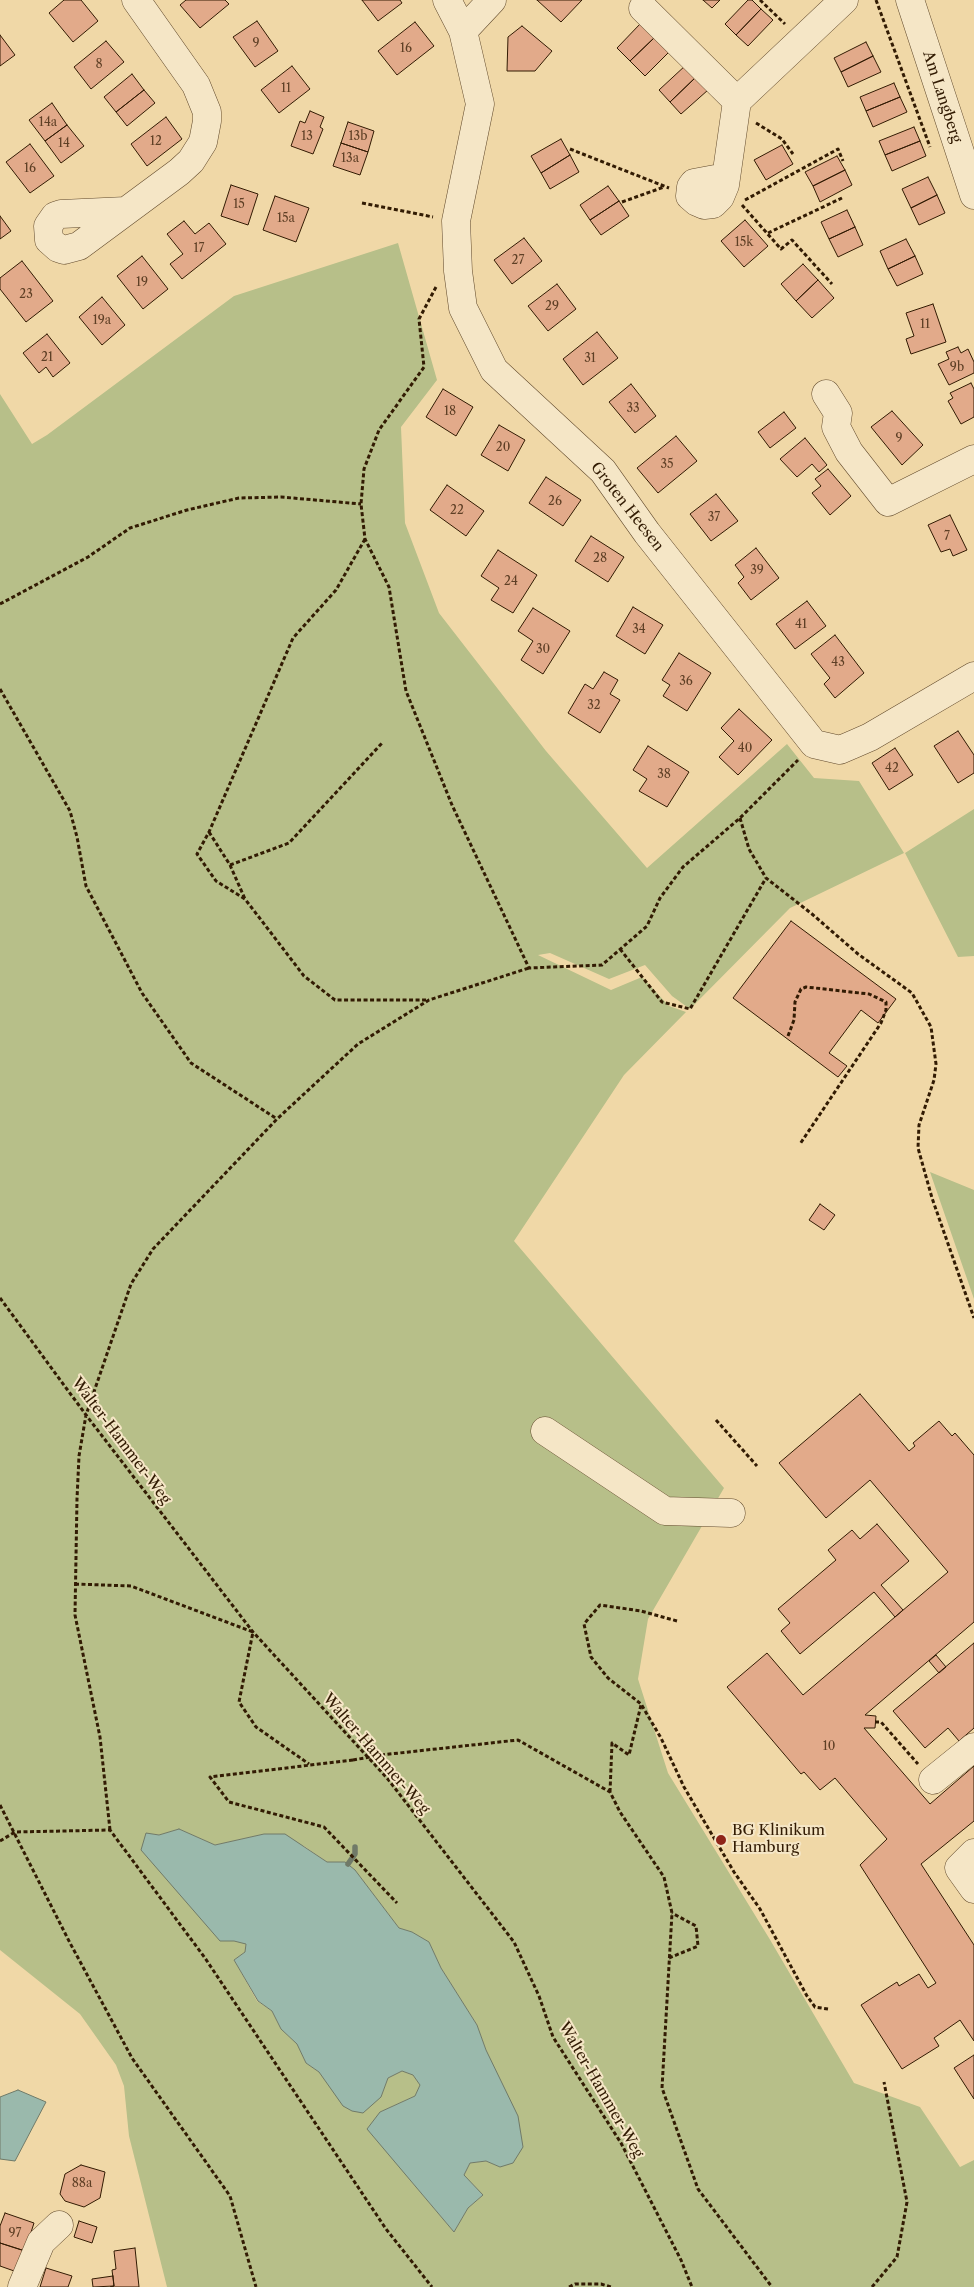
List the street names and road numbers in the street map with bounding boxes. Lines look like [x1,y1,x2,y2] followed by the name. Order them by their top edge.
[919,49,965,145] street label: Am Langberg
[587,459,667,555] street label: Groten Heesen
[67,1374,175,1508] street label: Walter-Hammer-Weg
[319,1690,433,1818] street label: Walter-Hammer-Weg
[555,2019,647,2161] street label: Walter-Hammer-Weg

